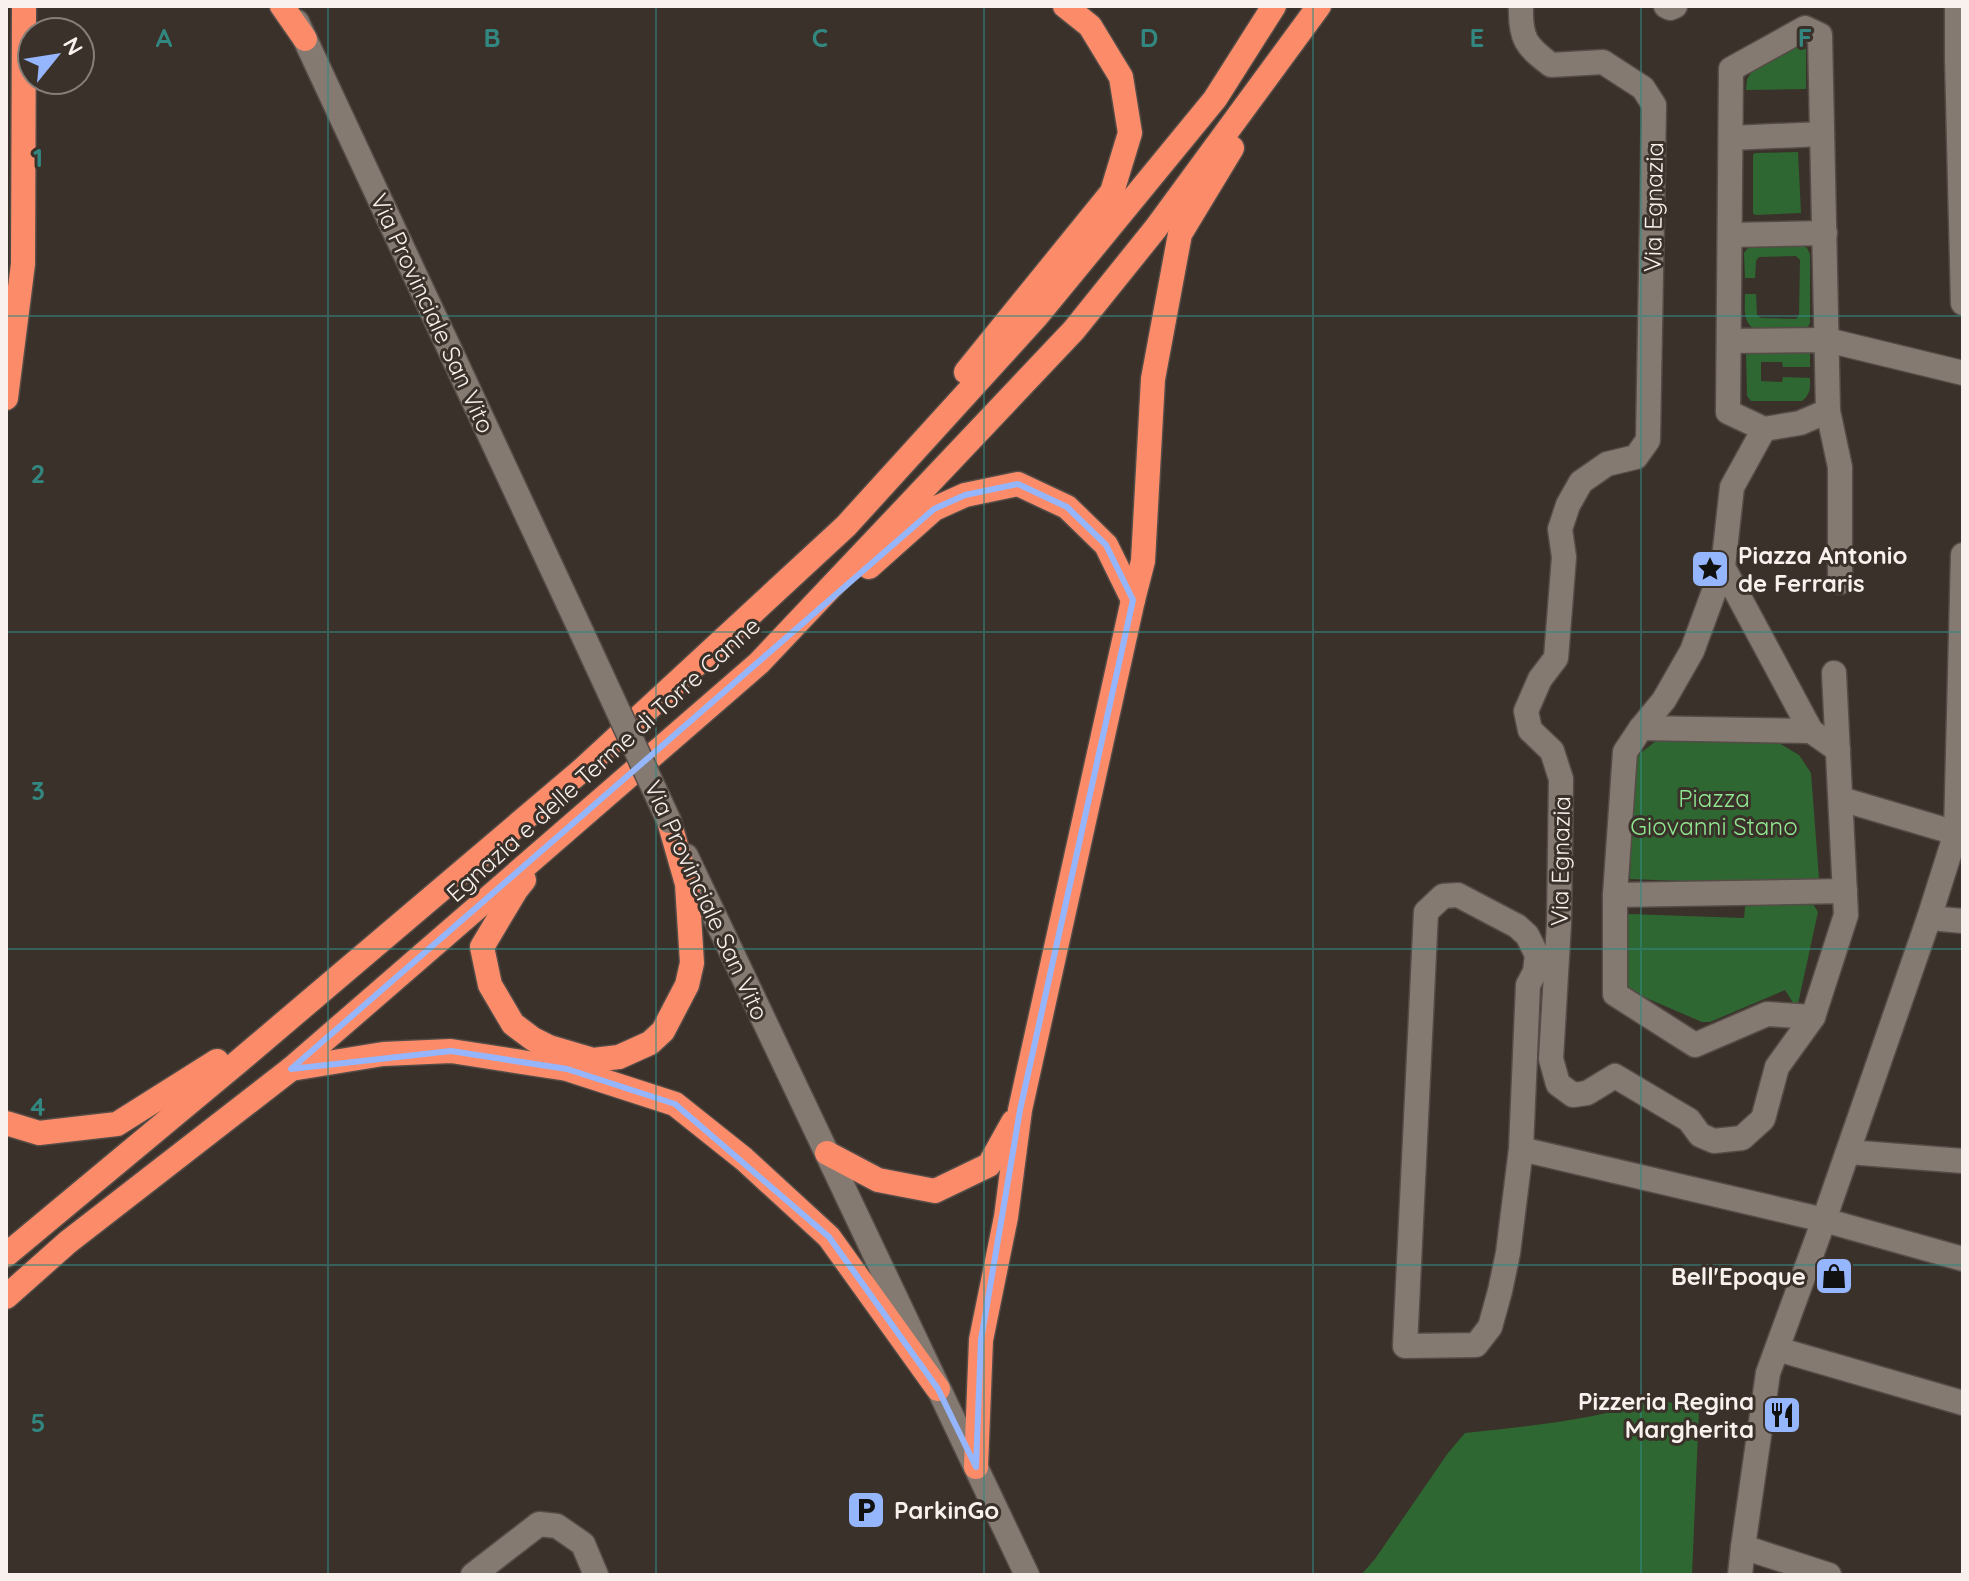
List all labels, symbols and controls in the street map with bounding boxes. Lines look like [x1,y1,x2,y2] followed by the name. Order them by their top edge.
[16,16,96,96] north arrow
[156,21,173,54] text: A
[483,21,501,54] text: B
[812,21,828,54] text: C
[1140,21,1158,54] text: D
[1470,21,1484,54] text: E
[1798,21,1812,54] text: F
[57,32,89,60] text: N
[33,141,43,174] text: 1
[1637,142,1669,272] street label: Via Egnazia
[364,188,502,438] street label: Via Provinciale San Vito
[31,457,45,490] text: 2
[1738,540,1908,598] place label: Piazza Antonio de Ferraris
[1689,548,1731,590] place icon: Piazza Antonio de Ferraris
[440,610,766,908] street label: Egnazia e delle Terme di Torre Canne
[31,774,45,807] text: 3
[638,775,776,1025] street label: Via Provinciale San Vito
[1630,783,1798,841] park label: Piazza Giovanni Stano
[1544,796,1576,926] street label: Via Egnazia
[30,1090,46,1123] text: 4
[1813,1255,1855,1297] shop icon: Bell'Epoque
[1671,1261,1806,1291] place label: Bell'Epoque
[1578,1386,1754,1444] place label: Pizzeria Regina Margherita
[1761,1394,1803,1436] restaurant icon: Pizzeria Regina Margherita
[31,1406,45,1439] text: 5
[845,1489,887,1531] parking icon: ParkinGo
[894,1495,999,1525] place label: ParkinGo

